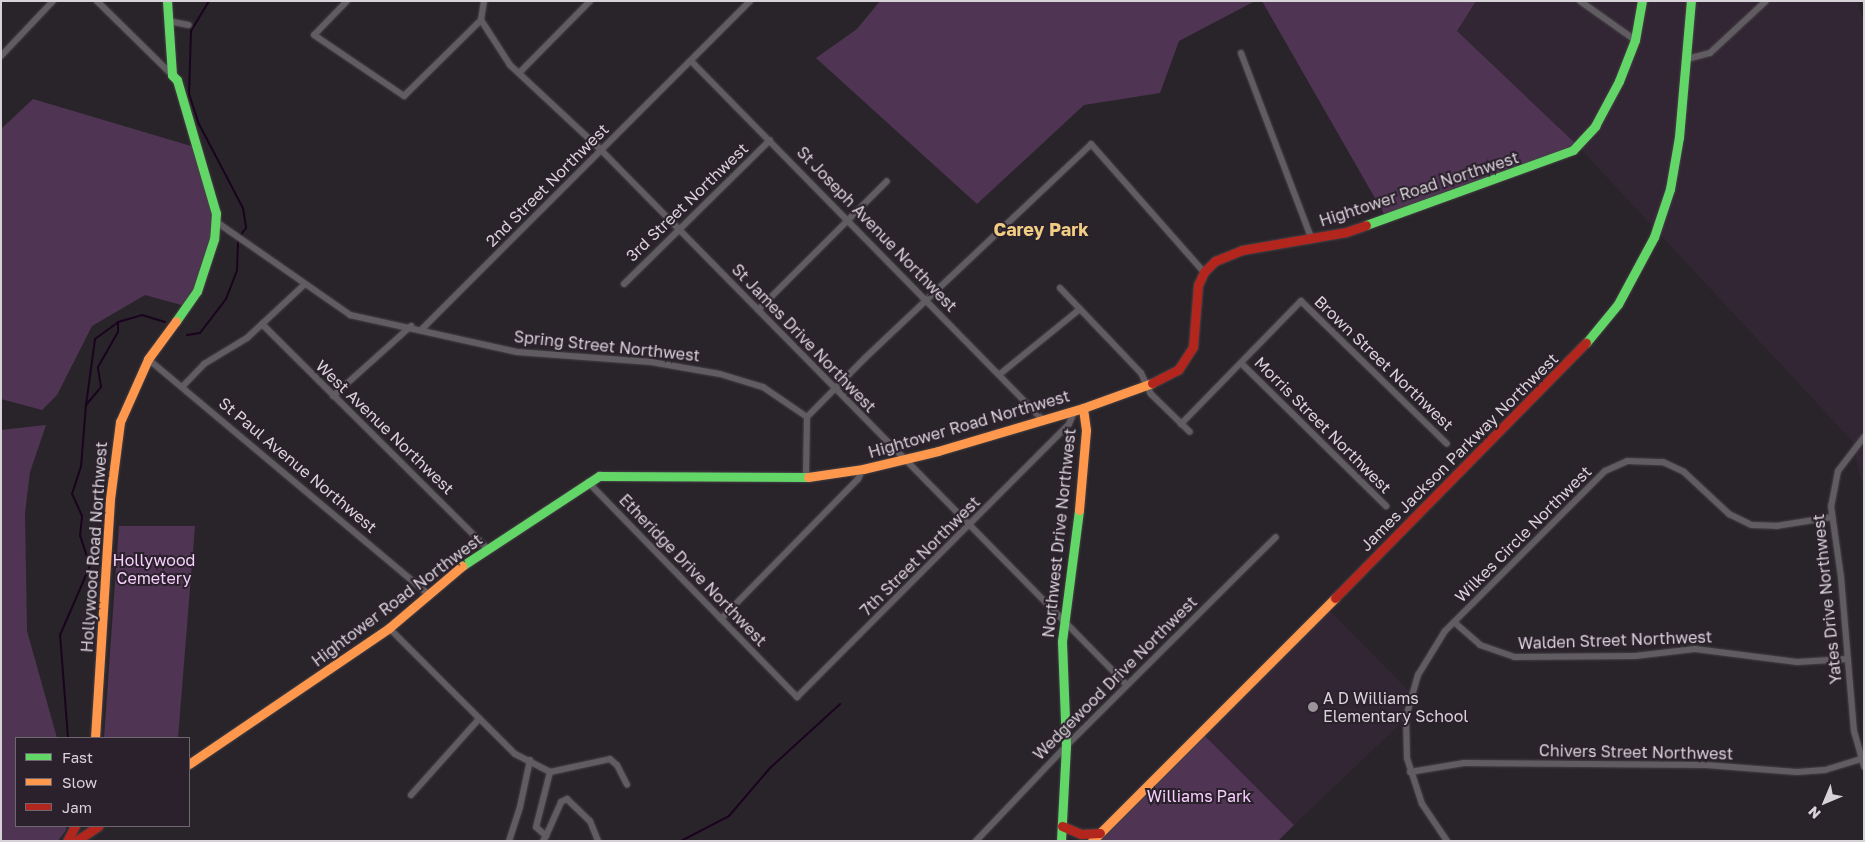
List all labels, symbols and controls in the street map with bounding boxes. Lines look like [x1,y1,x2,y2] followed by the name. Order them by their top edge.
[482,120,612,250] street label: 2nd Street Northwest
[622,139,752,265] street label: 3rd Street Northwest
[793,142,961,316] street label: St Joseph Avenue Northwest
[1317,148,1521,230] street label: Hightower Road Northwest
[993,218,1089,240] district label: Carey Park
[728,260,880,416] street label: St James Drive Northwest
[1311,292,1457,434] street label: Brown Street Northwest
[513,327,701,365] street label: Spring Street Northwest
[1356,349,1562,555] street label: James Jackson Parkway Northwest
[1251,353,1395,497] street label: Morris Street Northwest
[312,356,458,498] street label: West Avenue Northwest
[866,386,1072,462] street label: Hightower Road Northwest
[215,393,381,537] street label: St Paul Avenue Northwest
[1038,427,1080,639] street label: Northwest Drive Northwest
[77,441,111,653] street label: Hollywood Road Northwest
[1451,462,1595,606] street label: Wilkes Circle Northwest
[615,490,771,650] street label: Etheridge Drive Northwest
[856,492,984,620] street label: 7th Street Northwest
[1809,513,1845,685] street label: Yates Drive Northwest
[308,530,486,670] street label: Hightower Road Northwest
[113,550,195,588] park label: Hollywood Cemetery
[1029,592,1201,764] street label: Wedgewood Drive Northwest
[1518,627,1712,653] street label: Walden Street Northwest
[1323,688,1468,726] place label: A D Williams Elementary School
[1307,701,1319,713] marker: A D Williams Elementary School
[15,737,190,827] legend
[1539,741,1733,763] street label: Chivers Street Northwest
[62,748,93,766] text: Fast
[62,773,97,791] text: Slow
[1800,777,1850,827] north arrow
[1147,786,1251,806] park label: Williams Park
[62,798,92,816] text: Jam
[1804,803,1824,823] text: N

